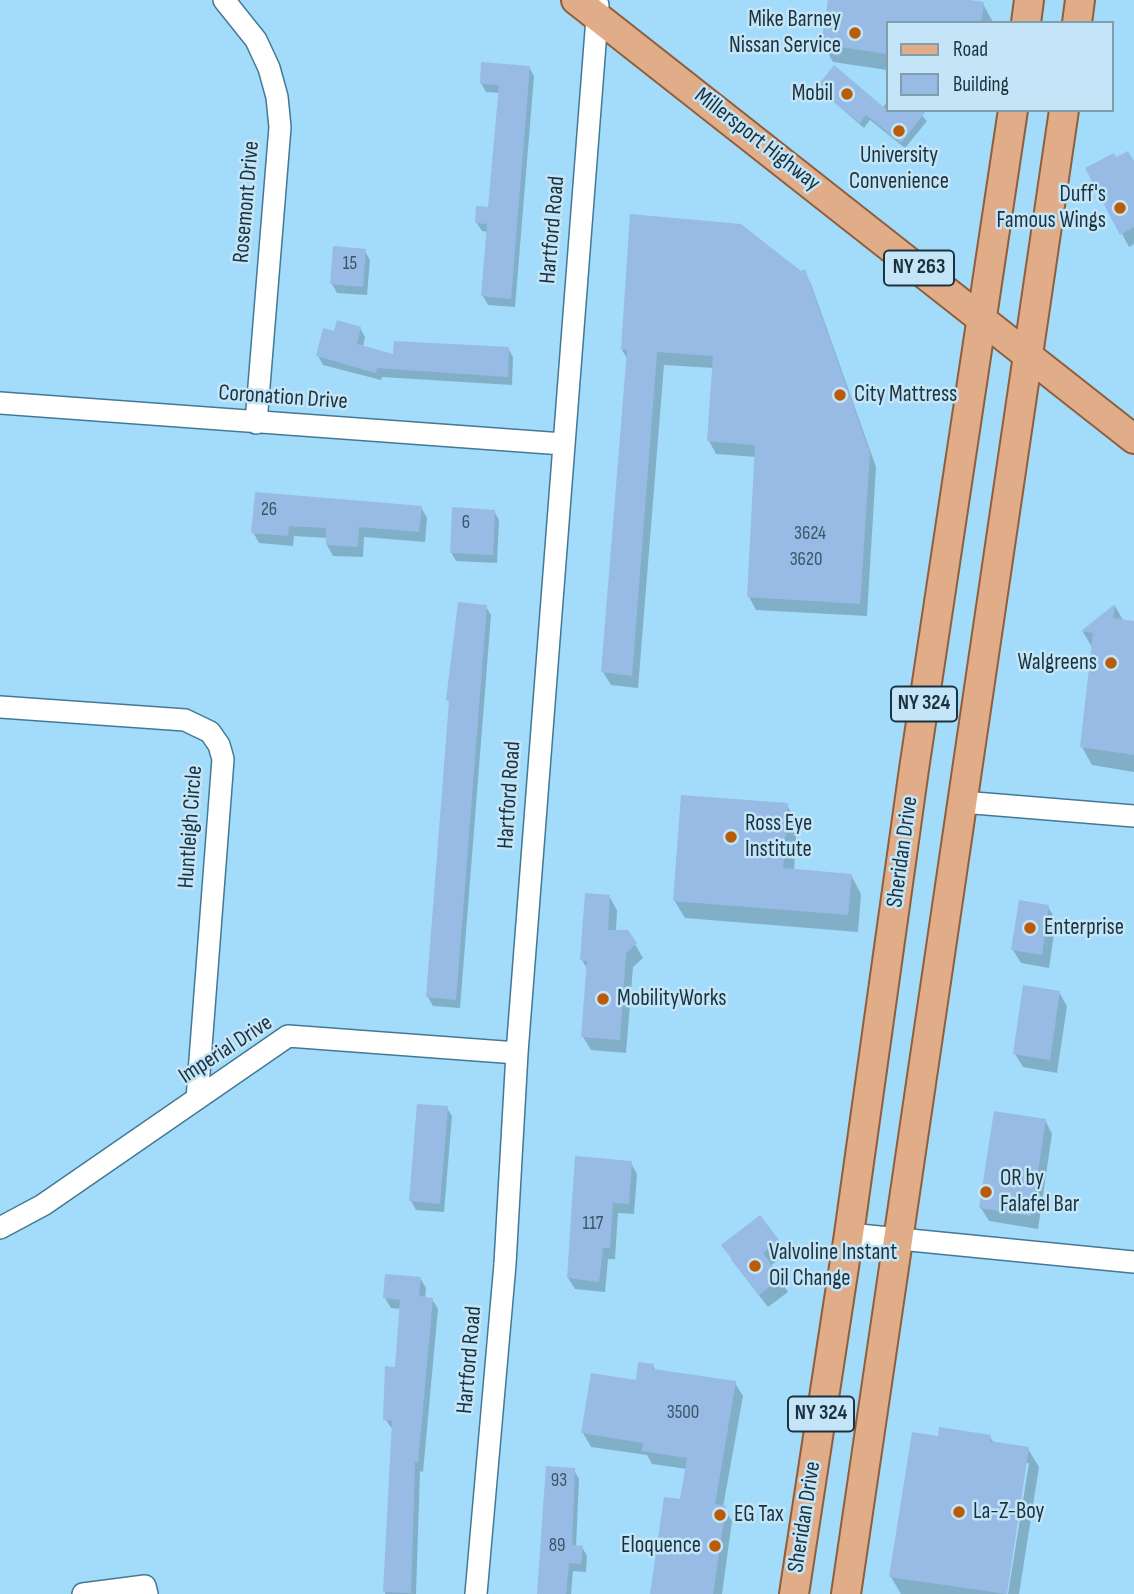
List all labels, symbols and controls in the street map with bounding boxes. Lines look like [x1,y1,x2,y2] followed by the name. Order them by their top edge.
[729,6,841,60] place label: Mike Barney Nissan Service
[886,21,1113,112] legend
[847,25,863,41] marker: Mike Barney Nissan Service
[953,37,988,62] text: Road
[953,72,1009,97] text: Building
[792,80,833,108] place label: Mobil
[689,82,825,198] street label: Millersport Highway
[839,86,855,102] marker: Mobil
[891,123,907,139] marker: University Convenience
[228,140,266,264] street label: Rosemont Drive
[849,142,949,196] place label: University Convenience
[535,175,571,285] street label: Hartford Road
[996,181,1106,235] place label: Duff's Famous Wings
[1112,200,1128,216] marker: Duff's Famous Wings
[884,250,954,286] road number: NY 263
[343,253,357,275] house number: 15
[217,380,349,416] street label: Coronation Drive
[854,381,957,409] place label: City Mattress
[832,387,848,403] marker: City Mattress
[261,499,277,521] house number: 26
[462,512,470,534] house number: 6
[794,523,826,545] house number: 3624
[790,549,822,571] house number: 3620
[1018,649,1097,677] place label: Walgreens
[1103,655,1119,671] marker: Walgreens
[891,686,957,722] road number: NY 324
[492,740,528,850] street label: Hartford Road
[173,765,209,889] street label: Huntleigh Circle
[882,795,924,909] street label: Sheridan Drive
[745,810,812,864] place label: Ross Eye Institute
[723,829,739,845] marker: Ross Eye Institute
[1044,914,1124,942] place label: Enterprise
[1022,920,1038,936] marker: Enterprise
[617,985,726,1013] place label: MobilityWorks
[595,991,611,1007] marker: MobilityWorks
[174,1010,278,1090] street label: Imperial Drive
[1000,1165,1079,1219] place label: OR by Falafel Bar
[978,1184,994,1200] marker: OR by Falafel Bar
[583,1213,603,1235] house number: 117
[769,1239,897,1293] place label: Valvoline Instant Oil Change
[747,1258,763,1274] marker: Valvoline Instant Oil Change
[452,1305,488,1415] street label: Hartford Road
[788,1396,854,1432] road number: NY 324
[667,1402,699,1424] house number: 3500
[783,1460,827,1574] street label: Sheridan Drive
[551,1470,567,1492] house number: 93
[973,1498,1044,1526] place label: La-Z-Boy
[734,1501,784,1529] place label: EG Tax
[951,1504,967,1520] marker: La-Z-Boy
[712,1507,728,1523] marker: EG Tax
[621,1532,701,1560] place label: Eloquence
[549,1535,565,1557] house number: 89
[707,1538,723,1554] marker: Eloquence

